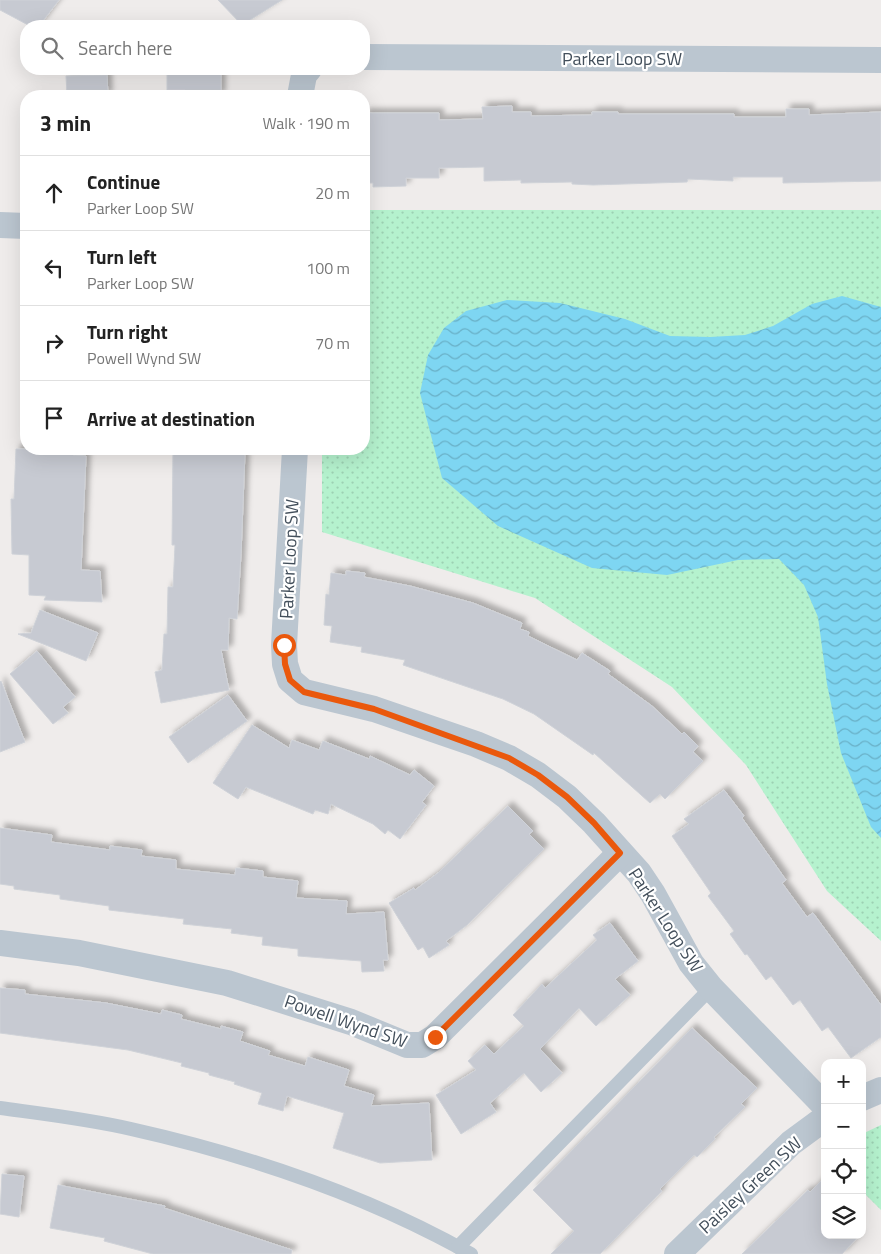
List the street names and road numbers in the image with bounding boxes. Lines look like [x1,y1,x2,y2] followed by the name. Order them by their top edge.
[562,45,682,72] street label: Parker Loop SW
[272,498,306,620] street label: Parker Loop SW
[622,862,710,978] street label: Parker Loop SW
[281,987,411,1055] street label: Powell Wynd SW
[692,1130,808,1240] street label: Paisley Green SW

